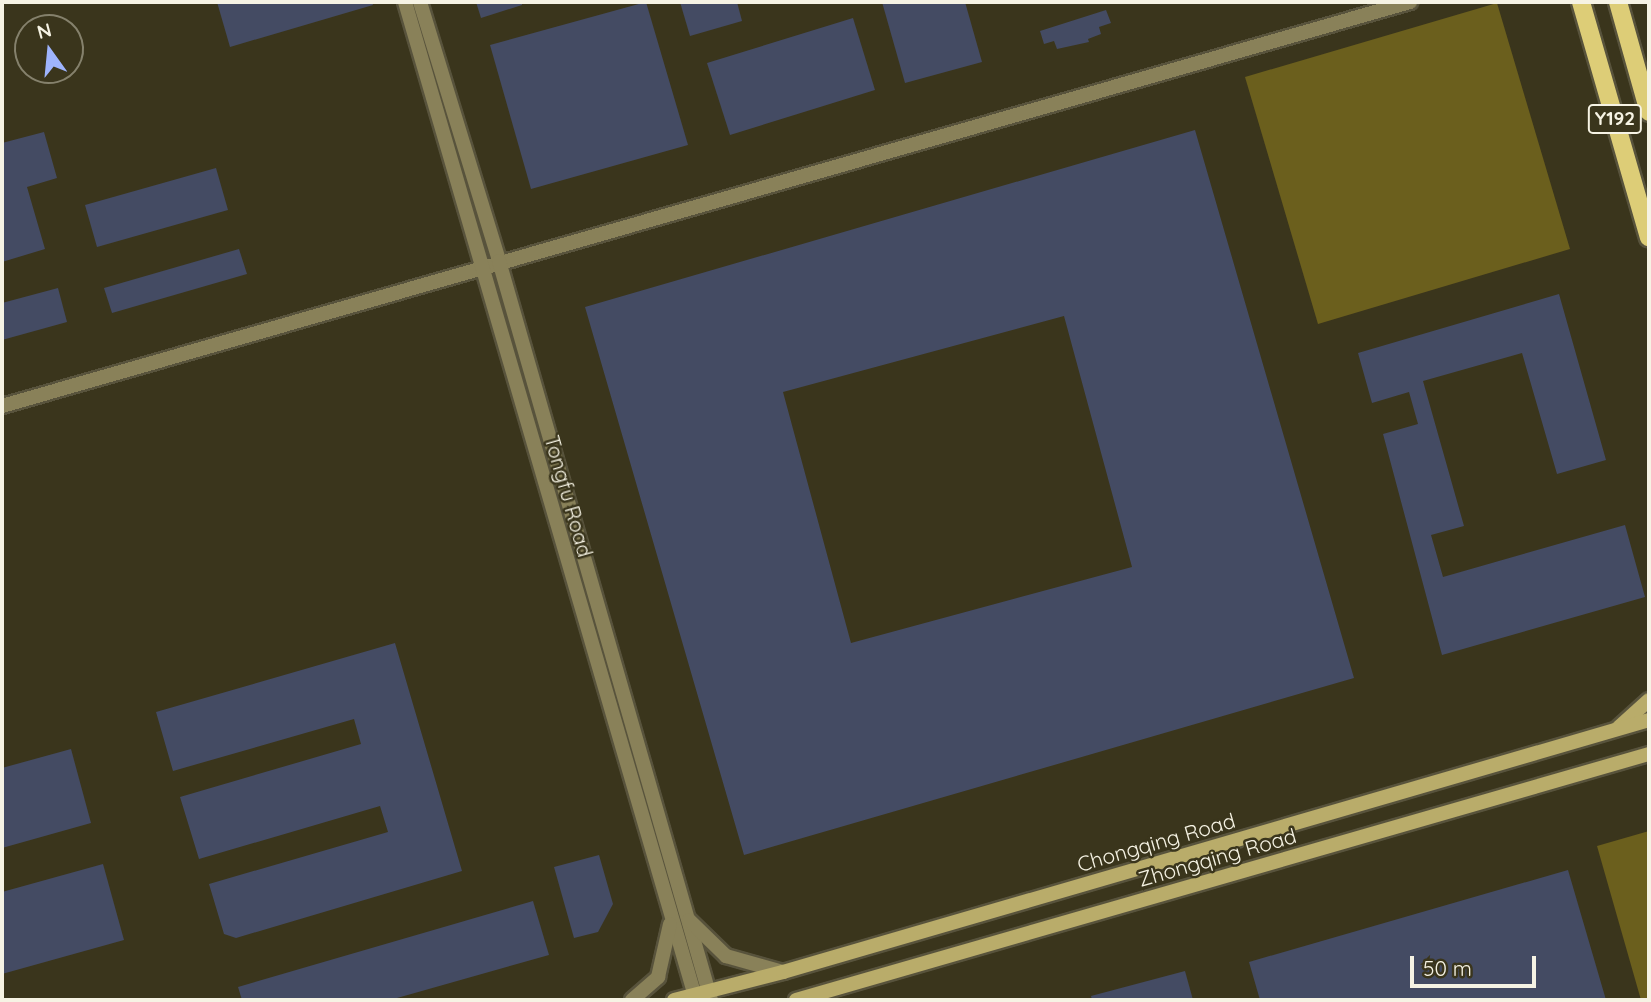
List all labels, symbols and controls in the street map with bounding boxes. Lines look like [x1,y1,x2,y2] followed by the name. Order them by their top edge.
[14,14,84,84] north arrow
[34,17,54,44] text: N
[1587,104,1643,134] road number: Y192
[540,432,598,560] street label: Tongfu Road
[1074,807,1238,877] street label: Chongqing Road
[1135,822,1299,892] street label: Zhongqing Road
[1413,942,1539,986] scale bar
[1423,955,1472,981] text: 50 m

